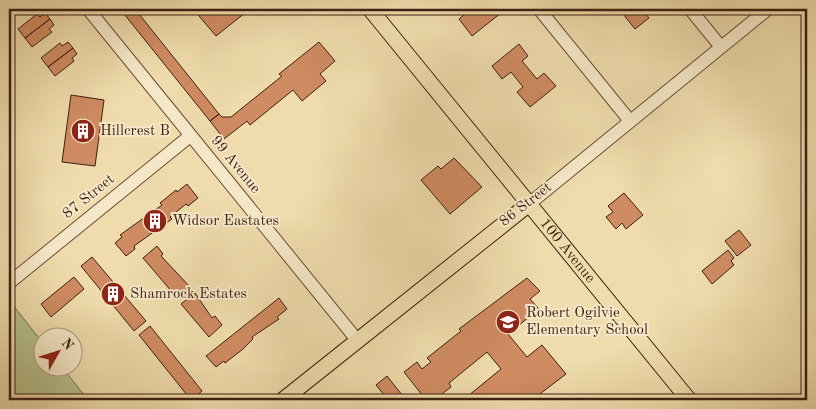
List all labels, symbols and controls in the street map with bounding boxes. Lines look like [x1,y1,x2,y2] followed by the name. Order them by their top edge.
[70,118,96,144] building icon: Hillcrest B
[100,124,170,139] place label: Hillcrest B
[207,133,263,197] street label: 99 Avenue
[60,172,118,222] street label: 87 Street
[497,180,555,230] street label: 86 Street
[142,208,168,234] building icon: Widsor Eastates
[172,214,279,229] place label: Widsor Eastates
[537,216,598,286] street label: 100 Avenue
[100,281,126,307] building icon: Shamrock Estates
[130,287,247,302] place label: Shamrock Estates
[526,306,648,338] place label: Robert Ogilvie Elementary School
[495,309,521,335] school or university icon: Robert Ogilvie Elementary School
[32,326,82,376] north arrow
[59,336,76,353] text: N

